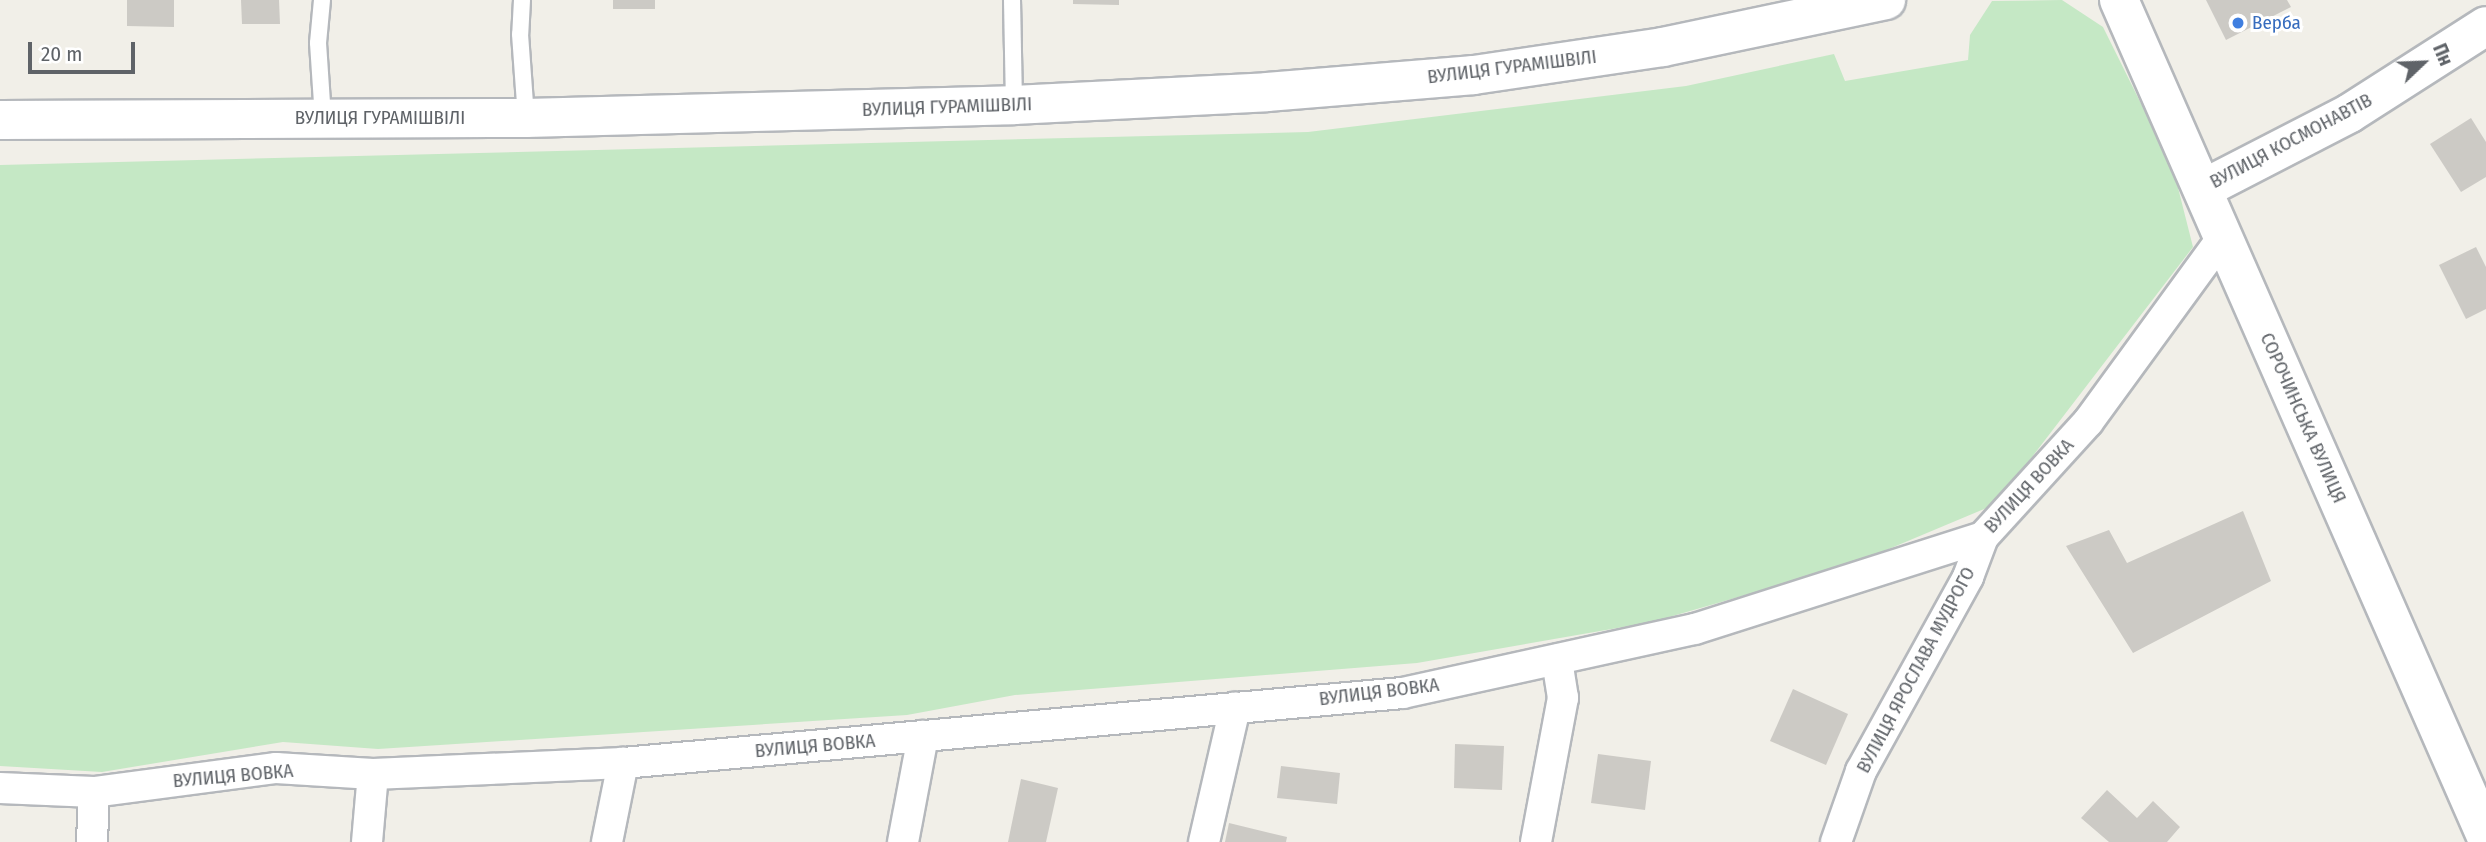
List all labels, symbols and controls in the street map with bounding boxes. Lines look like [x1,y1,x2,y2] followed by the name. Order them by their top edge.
[2252,12,2301,34] place label: Верба
[2230,15,2246,31] marker: Верба
[32,28,138,72] scale bar
[2388,28,2458,98] north arrow
[2428,40,2458,69] text: Пн
[41,41,82,67] text: 20 m
[1426,45,1598,89] street label: ВУЛИЦЯ ГУРАМІШВІЛІ
[2206,89,2376,193] street label: ВУЛИЦЯ КОСМОНАВТІВ
[862,93,1032,121] street label: ВУЛИЦЯ ГУРАМІШВІЛІ
[295,107,465,129] street label: ВУЛИЦЯ ГУРАМІШВІЛІ
[2255,329,2351,507] street label: СОРОЧИНСЬКА ВУЛИЦЯ
[1980,434,2078,538] street label: ВУЛИЦЯ ВОВКА
[1852,563,1980,777] street label: ВУЛИЦЯ ЯРОСЛАВА МУДРОГО
[1318,673,1440,711] street label: ВУЛИЦЯ ВОВКА
[754,729,876,763] street label: ВУЛИЦЯ ВОВКА
[172,759,294,793] street label: ВУЛИЦЯ ВОВКА

